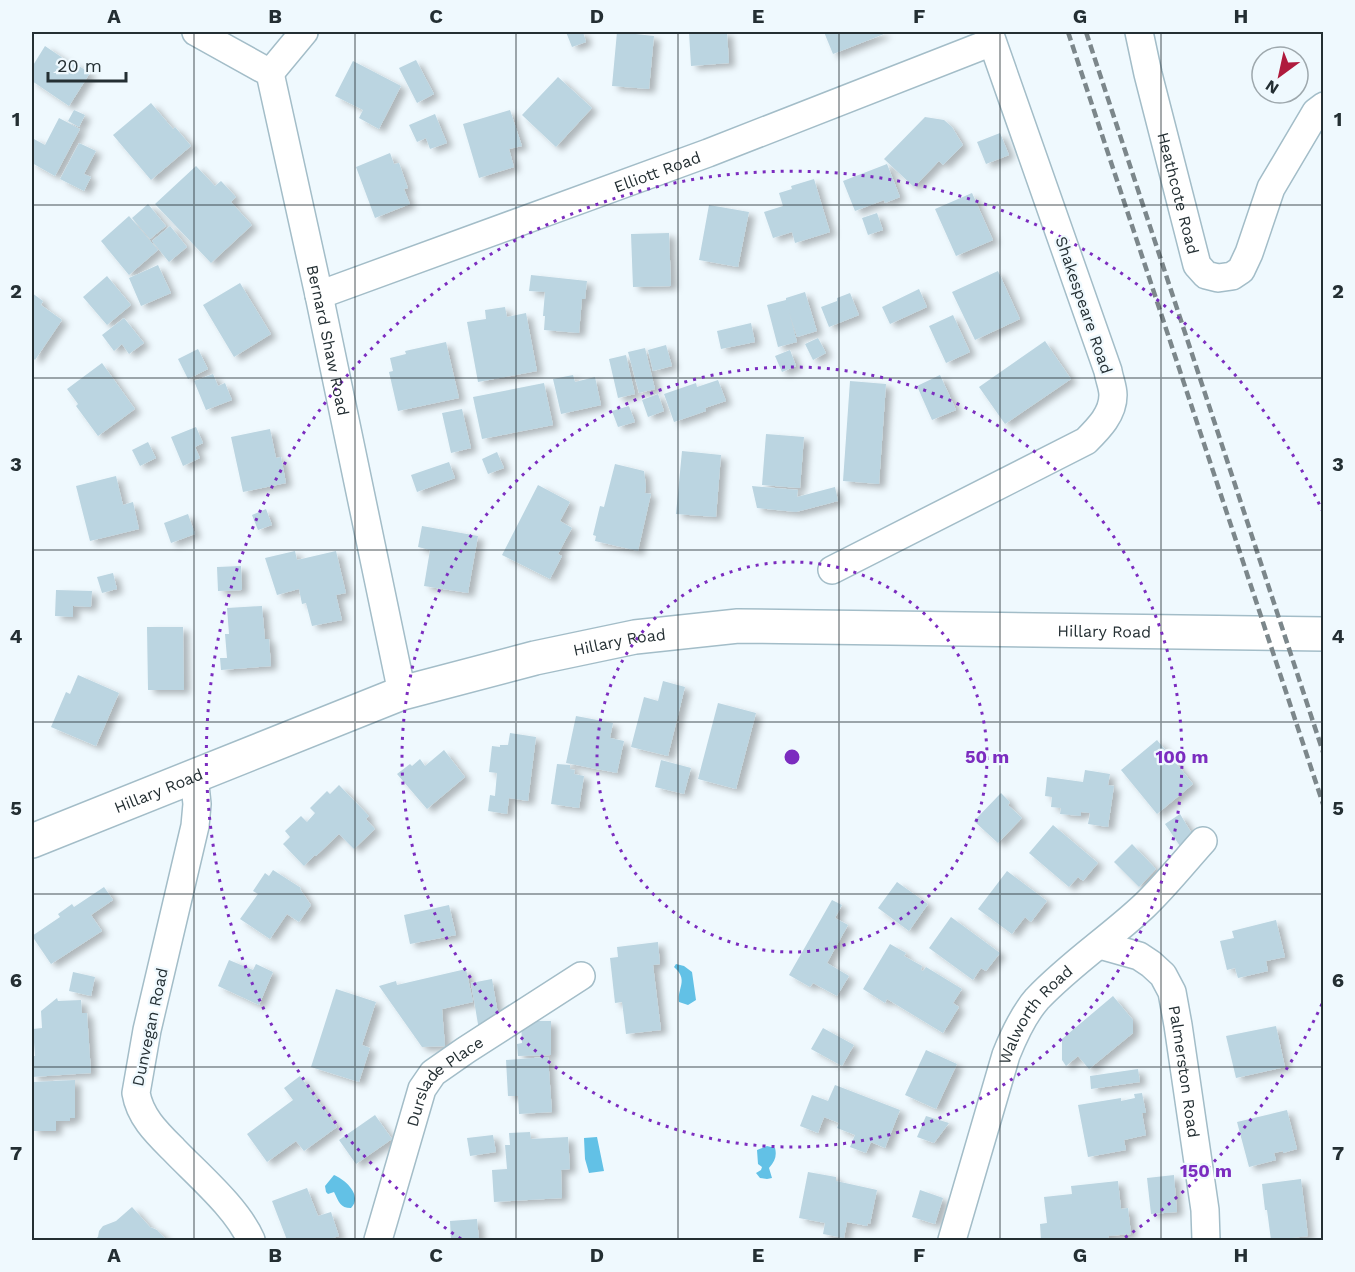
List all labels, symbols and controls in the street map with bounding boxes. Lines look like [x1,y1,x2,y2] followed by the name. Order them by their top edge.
[107,4,121,28] text: A
[268,4,282,28] text: B
[429,4,443,28] text: C
[590,4,604,28] text: D
[752,4,764,28] text: E
[913,4,925,28] text: F
[1073,4,1087,28] text: G
[1234,4,1248,28] text: H
[48,45,126,83] scale bar
[1250,45,1310,105] north arrow
[57,55,102,76] text: 20 m
[1262,76,1282,98] text: N
[12,107,20,131] text: 1
[1334,107,1342,131] text: 1
[1154,130,1203,256] street label: Heathcote Road
[611,147,703,196] street label: Elliott Road
[1052,234,1116,376] street label: Shakespeare Road
[303,263,353,417] street label: Bernard Shaw Road
[10,279,22,303] text: 2
[1332,279,1344,303] text: 2
[10,452,22,476] text: 3
[1332,452,1344,476] text: 3
[1057,621,1151,641] street label: Hillary Road
[10,624,23,648] text: 4
[571,624,667,659] street label: Hillary Road
[1332,624,1345,648] text: 4
[965,746,1009,767] text: 50 m
[1155,746,1209,767] text: 100 m
[782,747,802,767] centre of rings
[111,764,205,817] street label: Hillary Road
[10,796,22,820] text: 5
[1332,796,1344,820] text: 5
[994,961,1076,1066] street label: Walworth Road
[128,966,172,1088] street label: Dunvegan Road
[10,968,22,992] text: 6
[1332,968,1344,992] text: 6
[1165,1004,1204,1139] street label: Palmerston Road
[402,1032,487,1129] street label: Durslade Place
[10,1141,22,1165] text: 7
[1332,1141,1344,1165] text: 7
[1180,1160,1232,1181] text: 150 m
[107,1243,121,1267] text: A
[268,1243,282,1267] text: B
[429,1243,443,1267] text: C
[590,1243,604,1267] text: D
[752,1243,764,1267] text: E
[913,1243,925,1267] text: F
[1073,1243,1087,1267] text: G
[1234,1243,1248,1267] text: H

